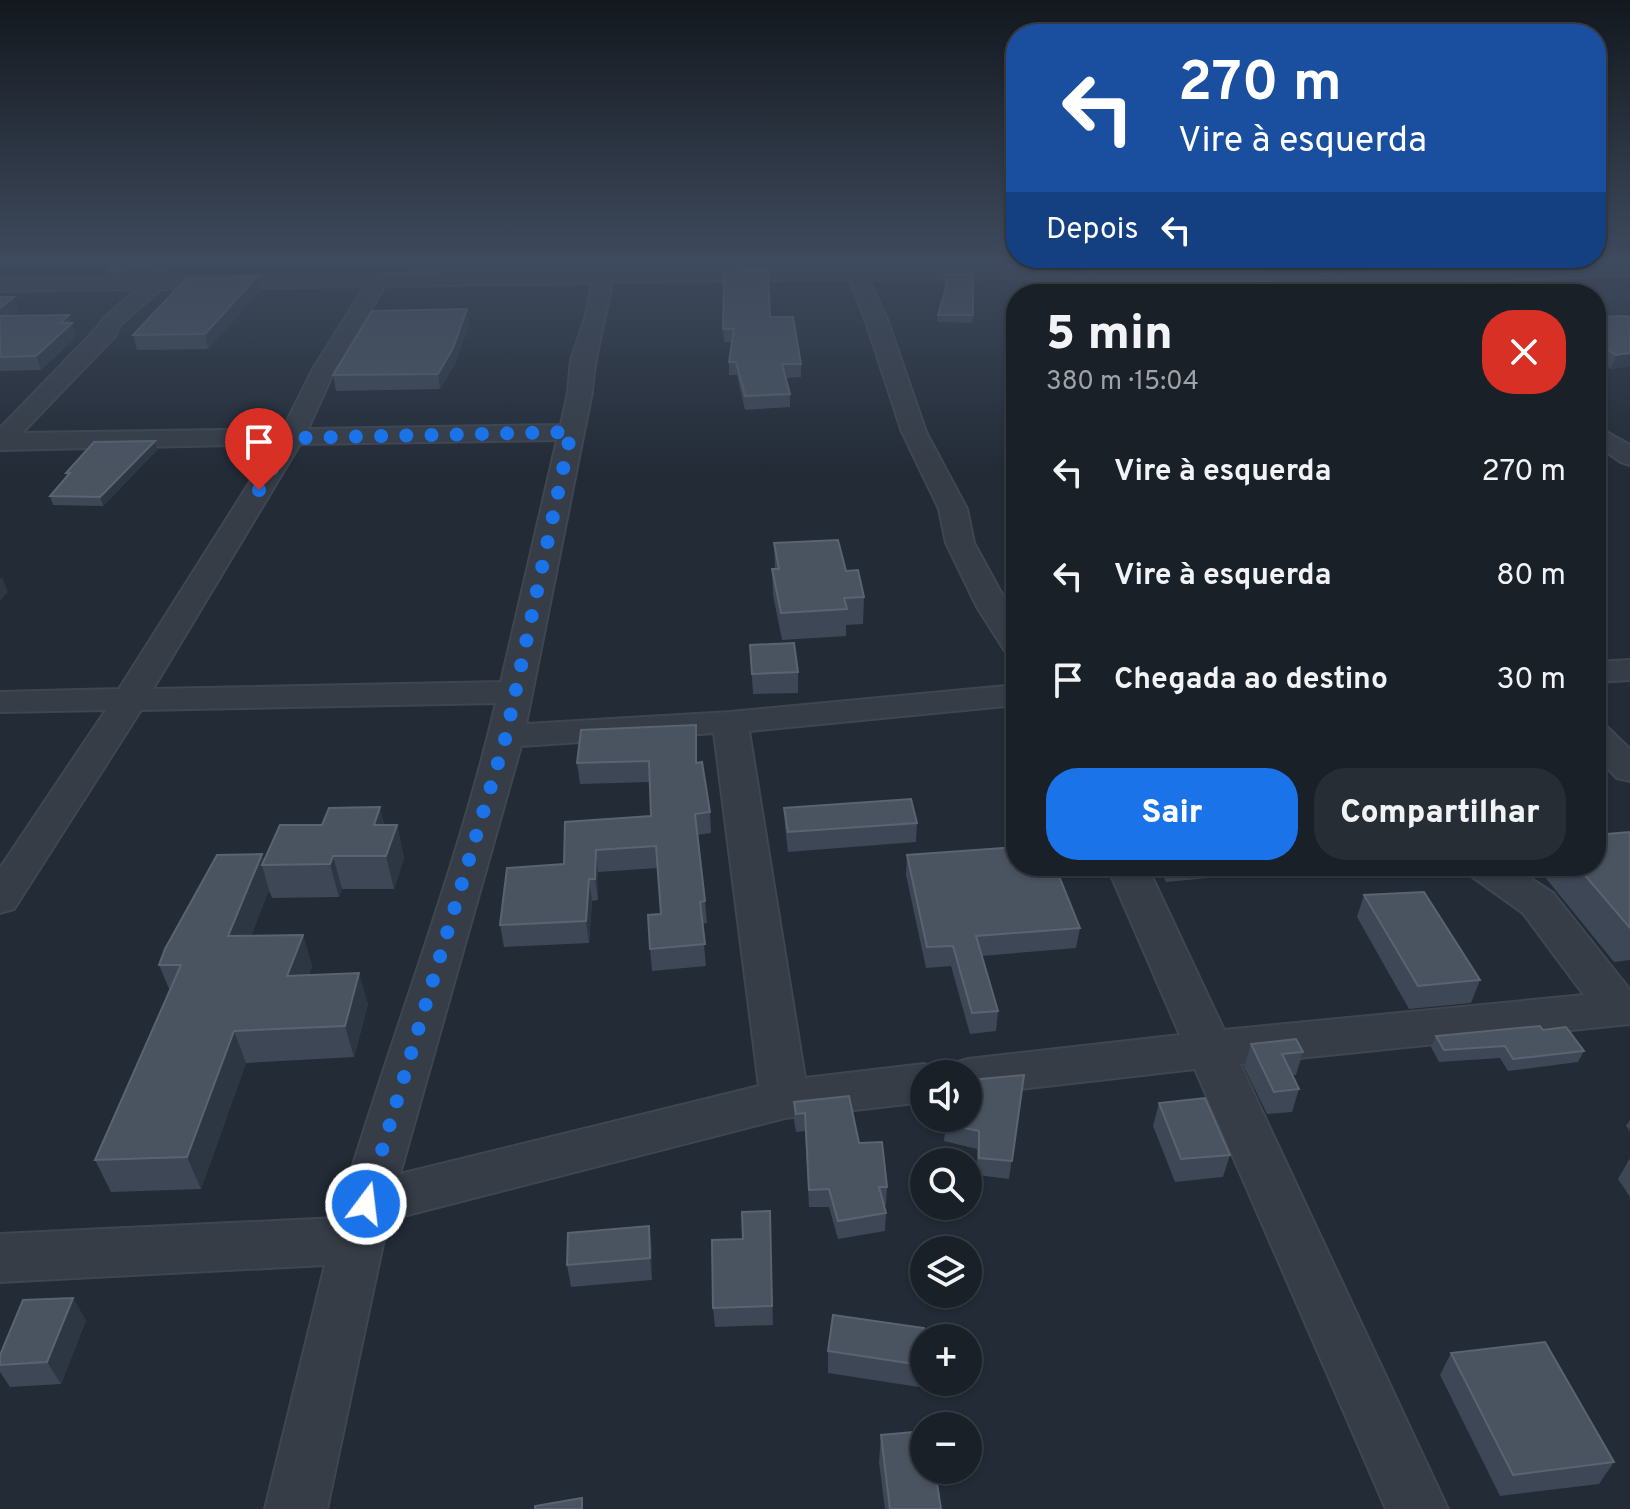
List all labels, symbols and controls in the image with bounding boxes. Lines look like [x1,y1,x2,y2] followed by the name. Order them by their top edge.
[1178,50,1342,120] text: 270 m
[1046,56,1150,160] icon: left
[1178,119,1427,165] text: Vire à esquerda
[1154,208,1198,252] icon: left
[1046,212,1138,249] text: Depois
[1046,306,1173,366] text: 5 min
[1482,310,1566,394] button: close
[1046,366,1199,399] text: 380 m · 15:04
[225,408,293,490] pin
[237,420,281,464] icon: arrive
[1046,450,1090,494] icon: left
[1114,454,1331,491] text: Vire à esquerda
[1481,454,1566,491] text: 270 m
[1046,554,1090,598] icon: left
[1114,558,1331,595] text: Vire à esquerda
[1496,558,1566,595] text: 80 m
[1046,658,1090,702] icon: arrive
[1114,662,1388,699] text: Chegada ao destino
[1497,662,1566,699] text: 30 m
[1046,768,1298,860] button: Sair
[1314,768,1566,860] button: Compartilhar
[910,1060,982,1484] map controls
[910,1060,982,1132] button: sound
[910,1148,982,1220] button: search
[324,1162,408,1246] position arrow
[910,1236,982,1308] button: layers
[910,1324,982,1396] button: +
[910,1412,982,1484] button: −

